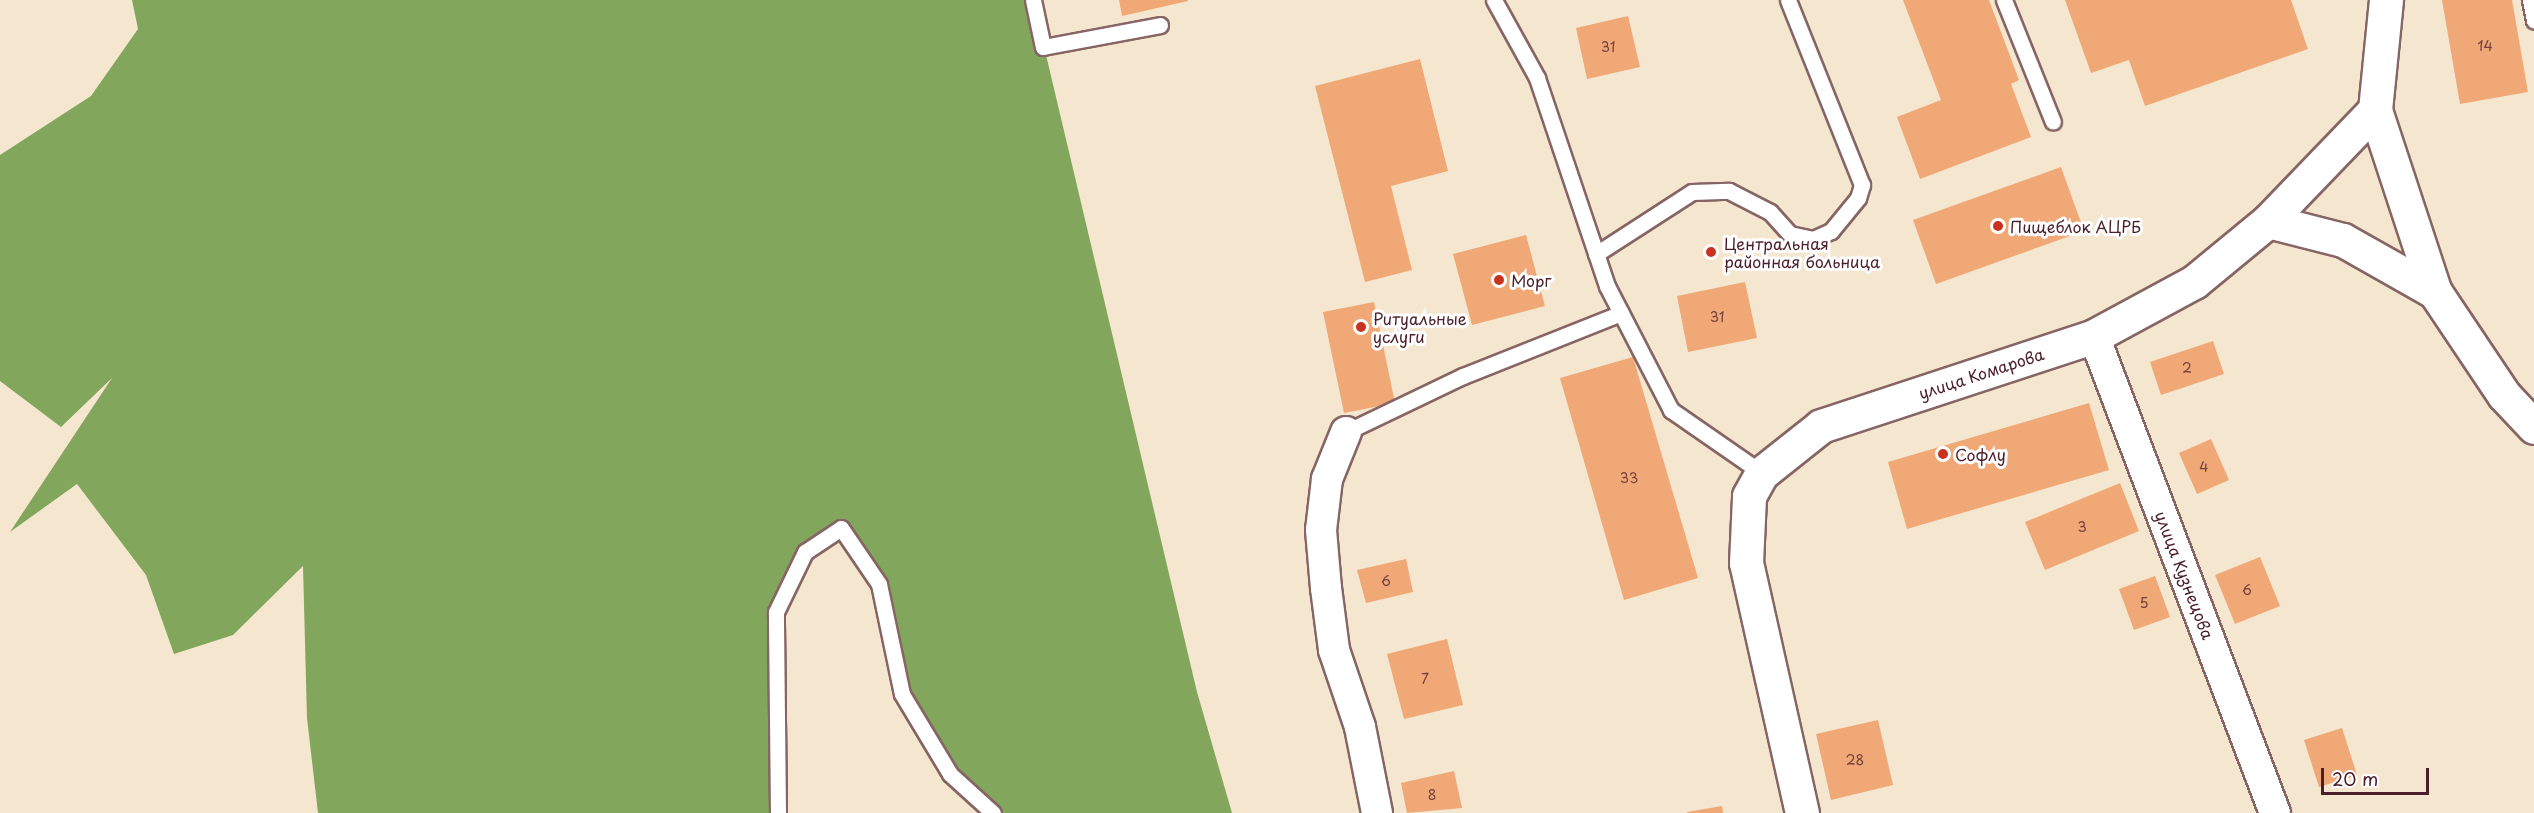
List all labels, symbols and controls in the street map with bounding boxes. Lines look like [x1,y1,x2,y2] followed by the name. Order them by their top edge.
[2477,38,2493,54] house number: 14
[1601,39,1615,55] house number: 31
[2010,216,2142,236] place label: Пищеблок АЦРБ
[1991,219,2005,233] marker: Пищеблок АЦРБ
[1724,233,1880,271] place label: Центральная районная больница
[1702,243,1720,261] marker: Центральная районная больница
[1511,270,1551,290] place label: Морг
[1492,273,1506,287] marker: Морг
[1373,308,1467,346] place label: Ритуальные услуги
[1710,309,1724,325] house number: 31
[1354,320,1368,334] marker: Ритуальные услуги
[1915,344,2047,402] street label: улица Комарова
[2182,360,2192,376] house number: 2
[1955,444,2006,464] place label: Софлу
[1936,447,1950,461] marker: Софлу
[2199,459,2209,475] house number: 4
[1620,470,1638,486] house number: 33
[2152,508,2218,642] street label: улица Кузнецова
[2077,519,2087,535] house number: 3
[1381,573,1391,589] house number: 6
[2242,582,2252,598] house number: 6
[2139,595,2149,611] house number: 5
[1421,671,1429,687] house number: 7
[1846,752,1864,768] house number: 28
[2324,756,2432,794] scale bar
[2332,765,2378,792] text: 20 m
[1428,787,1436,803] house number: 8

